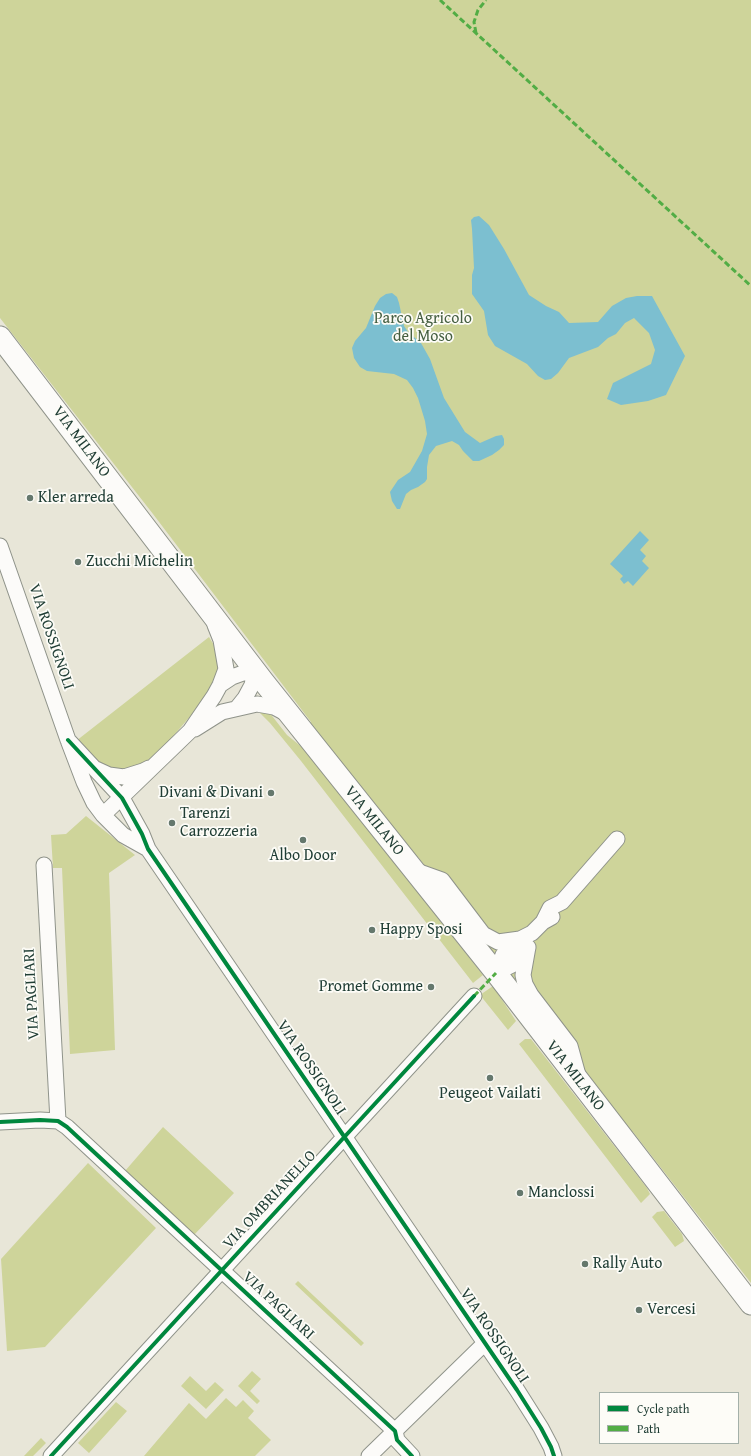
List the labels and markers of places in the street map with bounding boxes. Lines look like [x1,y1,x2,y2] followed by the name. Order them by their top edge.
[38,488,114,508] place label: Kler arreda
[25,493,35,503] marker: Kler arreda
[86,552,193,572] place label: Zucchi Michelin
[73,557,83,567] marker: Zucchi Michelin
[159,783,263,803] place label: Divani & Divani
[266,788,276,798] marker: Divani & Divani
[180,804,258,842] place label: Tarenzi Carrozzeria
[167,818,177,828] marker: Tarenzi Carrozzeria
[298,835,308,845] marker: Albo Door
[270,846,336,866] place label: Albo Door
[380,920,462,940] place label: Happy Sposi
[367,925,377,935] marker: Happy Sposi
[319,977,423,997] place label: Promet Gomme
[426,982,436,992] marker: Promet Gomme
[485,1073,495,1083] marker: Peugeot Vailati
[439,1084,541,1104] place label: Peugeot Vailati
[528,1183,594,1203] place label: Manclossi
[515,1188,525,1198] marker: Manclossi
[593,1254,662,1274] place label: Rally Auto
[580,1259,590,1269] marker: Rally Auto
[647,1300,696,1320] place label: Vercesi
[634,1305,644,1315] marker: Vercesi

